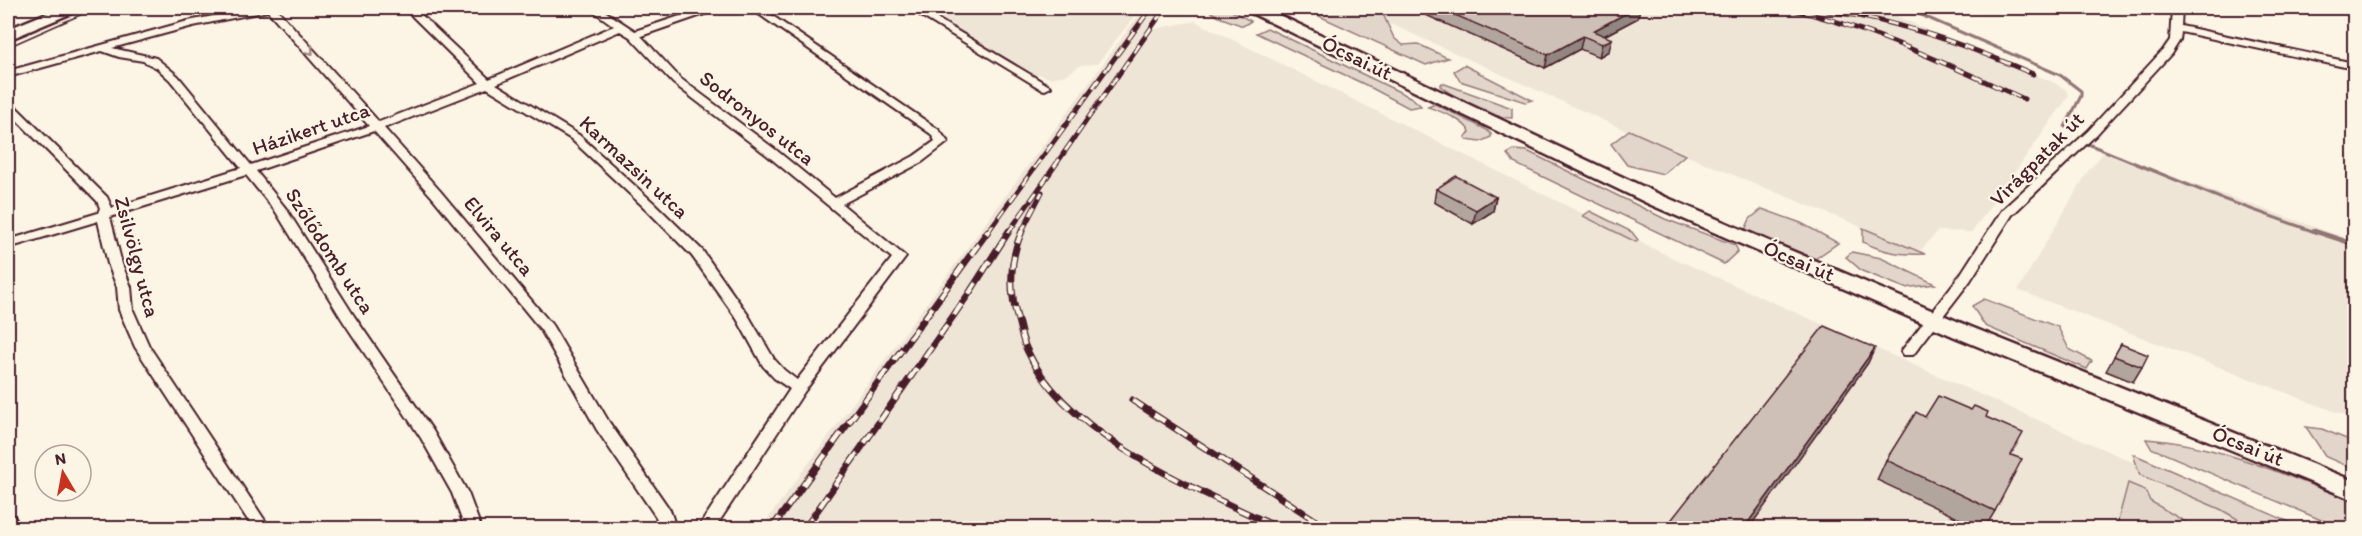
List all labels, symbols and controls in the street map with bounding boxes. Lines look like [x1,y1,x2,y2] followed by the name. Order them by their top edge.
[1318,30,1396,85] street label: Ócsai út
[303,44,314,55] one-way arrow
[695,65,820,170] street label: Sodronyos utca
[249,97,373,160] street label: Házikert utca
[1984,106,2089,211] street label: Virágpatak út
[575,110,694,224] street label: Karmazsin utca
[280,183,380,318] street label: Szőlődomb utca
[459,191,540,281] street label: Elvira utca
[109,194,166,320] street label: Zsilvölgy utca
[1760,234,1839,287] street label: Ócsai út
[2209,420,2288,471] street label: Ócsai út
[33,443,93,503] north arrow
[54,448,67,469] text: N

